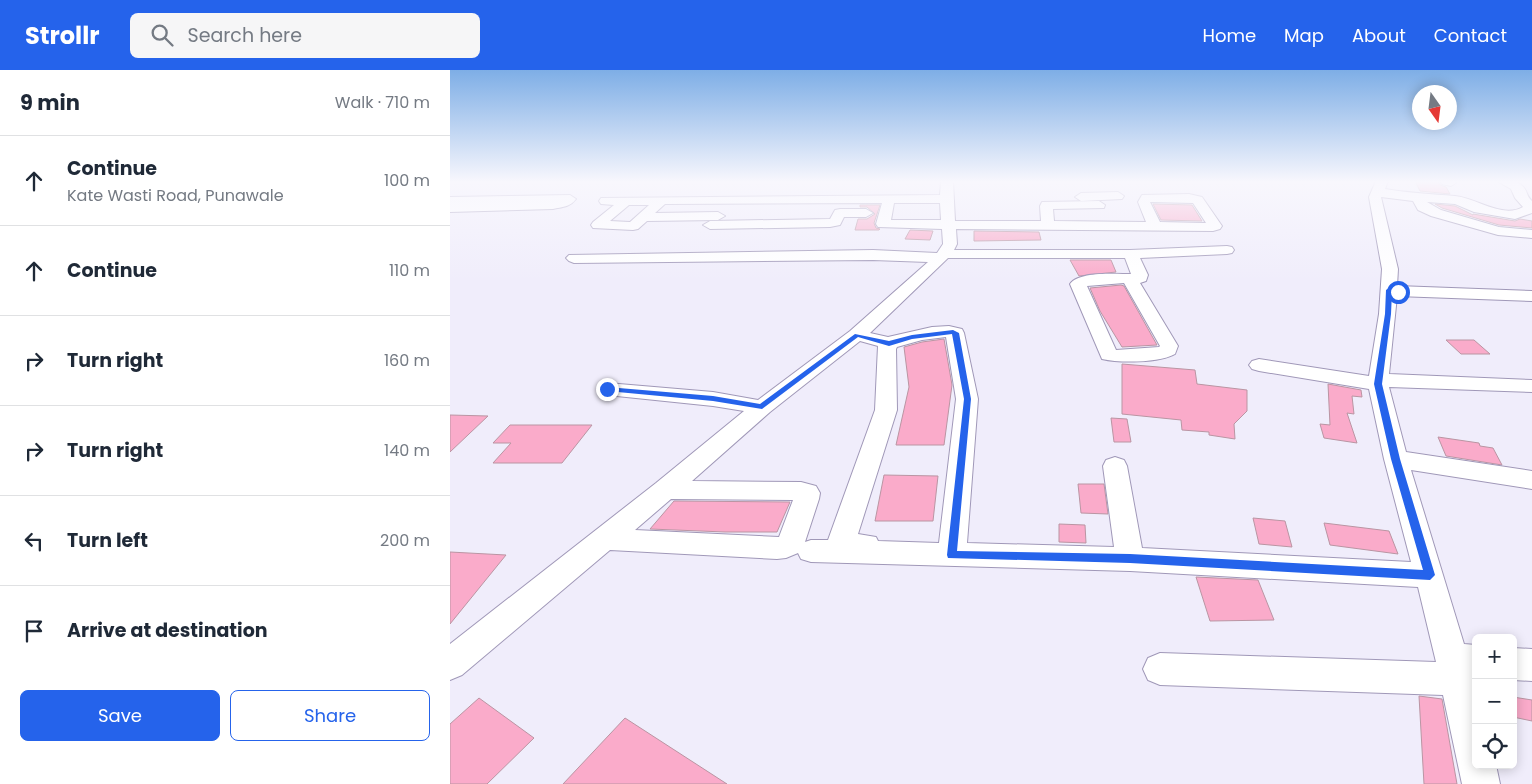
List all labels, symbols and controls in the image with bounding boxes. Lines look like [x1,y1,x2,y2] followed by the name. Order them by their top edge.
[130,13,480,58] search box
[25,19,100,52] text: Strollr
[148,21,176,49] icon: search
[188,22,302,49] text: Search here
[1202,23,1256,48] text: Home
[1284,23,1324,48] text: Map
[1352,23,1406,48] text: About
[1434,23,1507,48] text: Contact
[1412,85,1457,130] north arrow
[20,88,80,117] text: 9 min
[335,91,430,114] text: Walk · 710 m
[67,155,157,182] text: Continue
[20,167,48,195] icon: ahead
[384,169,430,192] text: 100 m
[67,184,284,207] text: Kate Wasti Road, Punawale
[20,257,48,285] icon: ahead
[67,257,157,284] text: Continue
[389,259,430,282] text: 110 m
[1387,281,1410,304] route start
[20,347,48,375] icon: right
[67,347,163,374] text: Turn right
[384,349,430,372] text: 160 m
[596,378,619,401] route end
[20,437,48,465] icon: right
[67,437,163,464] text: Turn right
[384,439,430,462] text: 140 m
[20,527,48,555] icon: left
[67,527,148,554] text: Turn left
[380,529,430,552] text: 200 m
[20,617,48,645] icon: arrive
[67,617,268,644] text: Arrive at destination
[1472,634,1517,769] map controls
[1472,634,1517,679] button: +
[1472,679,1517,724] button: −
[20,690,220,741] button: Save
[230,690,430,741] button: Share
[1472,724,1517,769] button: locate

